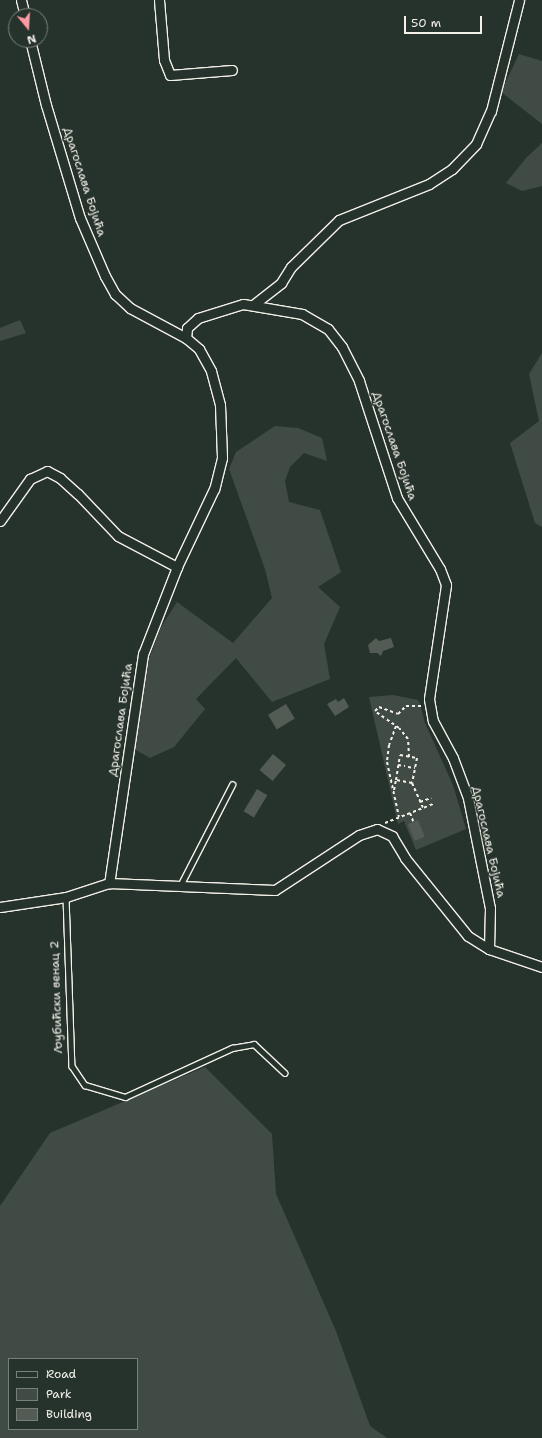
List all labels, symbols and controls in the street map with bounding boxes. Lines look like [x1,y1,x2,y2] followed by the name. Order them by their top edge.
[8,8,48,48] north arrow
[406,8,484,34] scale bar
[411,15,441,31] text: 50 m
[25,30,38,47] text: N
[60,125,108,239] street label: Драгослава Бојића
[369,390,419,502] street label: Драгослава Бојића
[106,662,136,778] street label: Драгослава Бојића
[468,785,508,899] street label: Драгослава Бојића
[48,940,66,1054] street label: Љубићски венац 2
[8,1358,138,1430] legend
[46,1366,76,1382] text: Road
[46,1386,72,1402] text: Park
[46,1406,92,1422] text: Building

